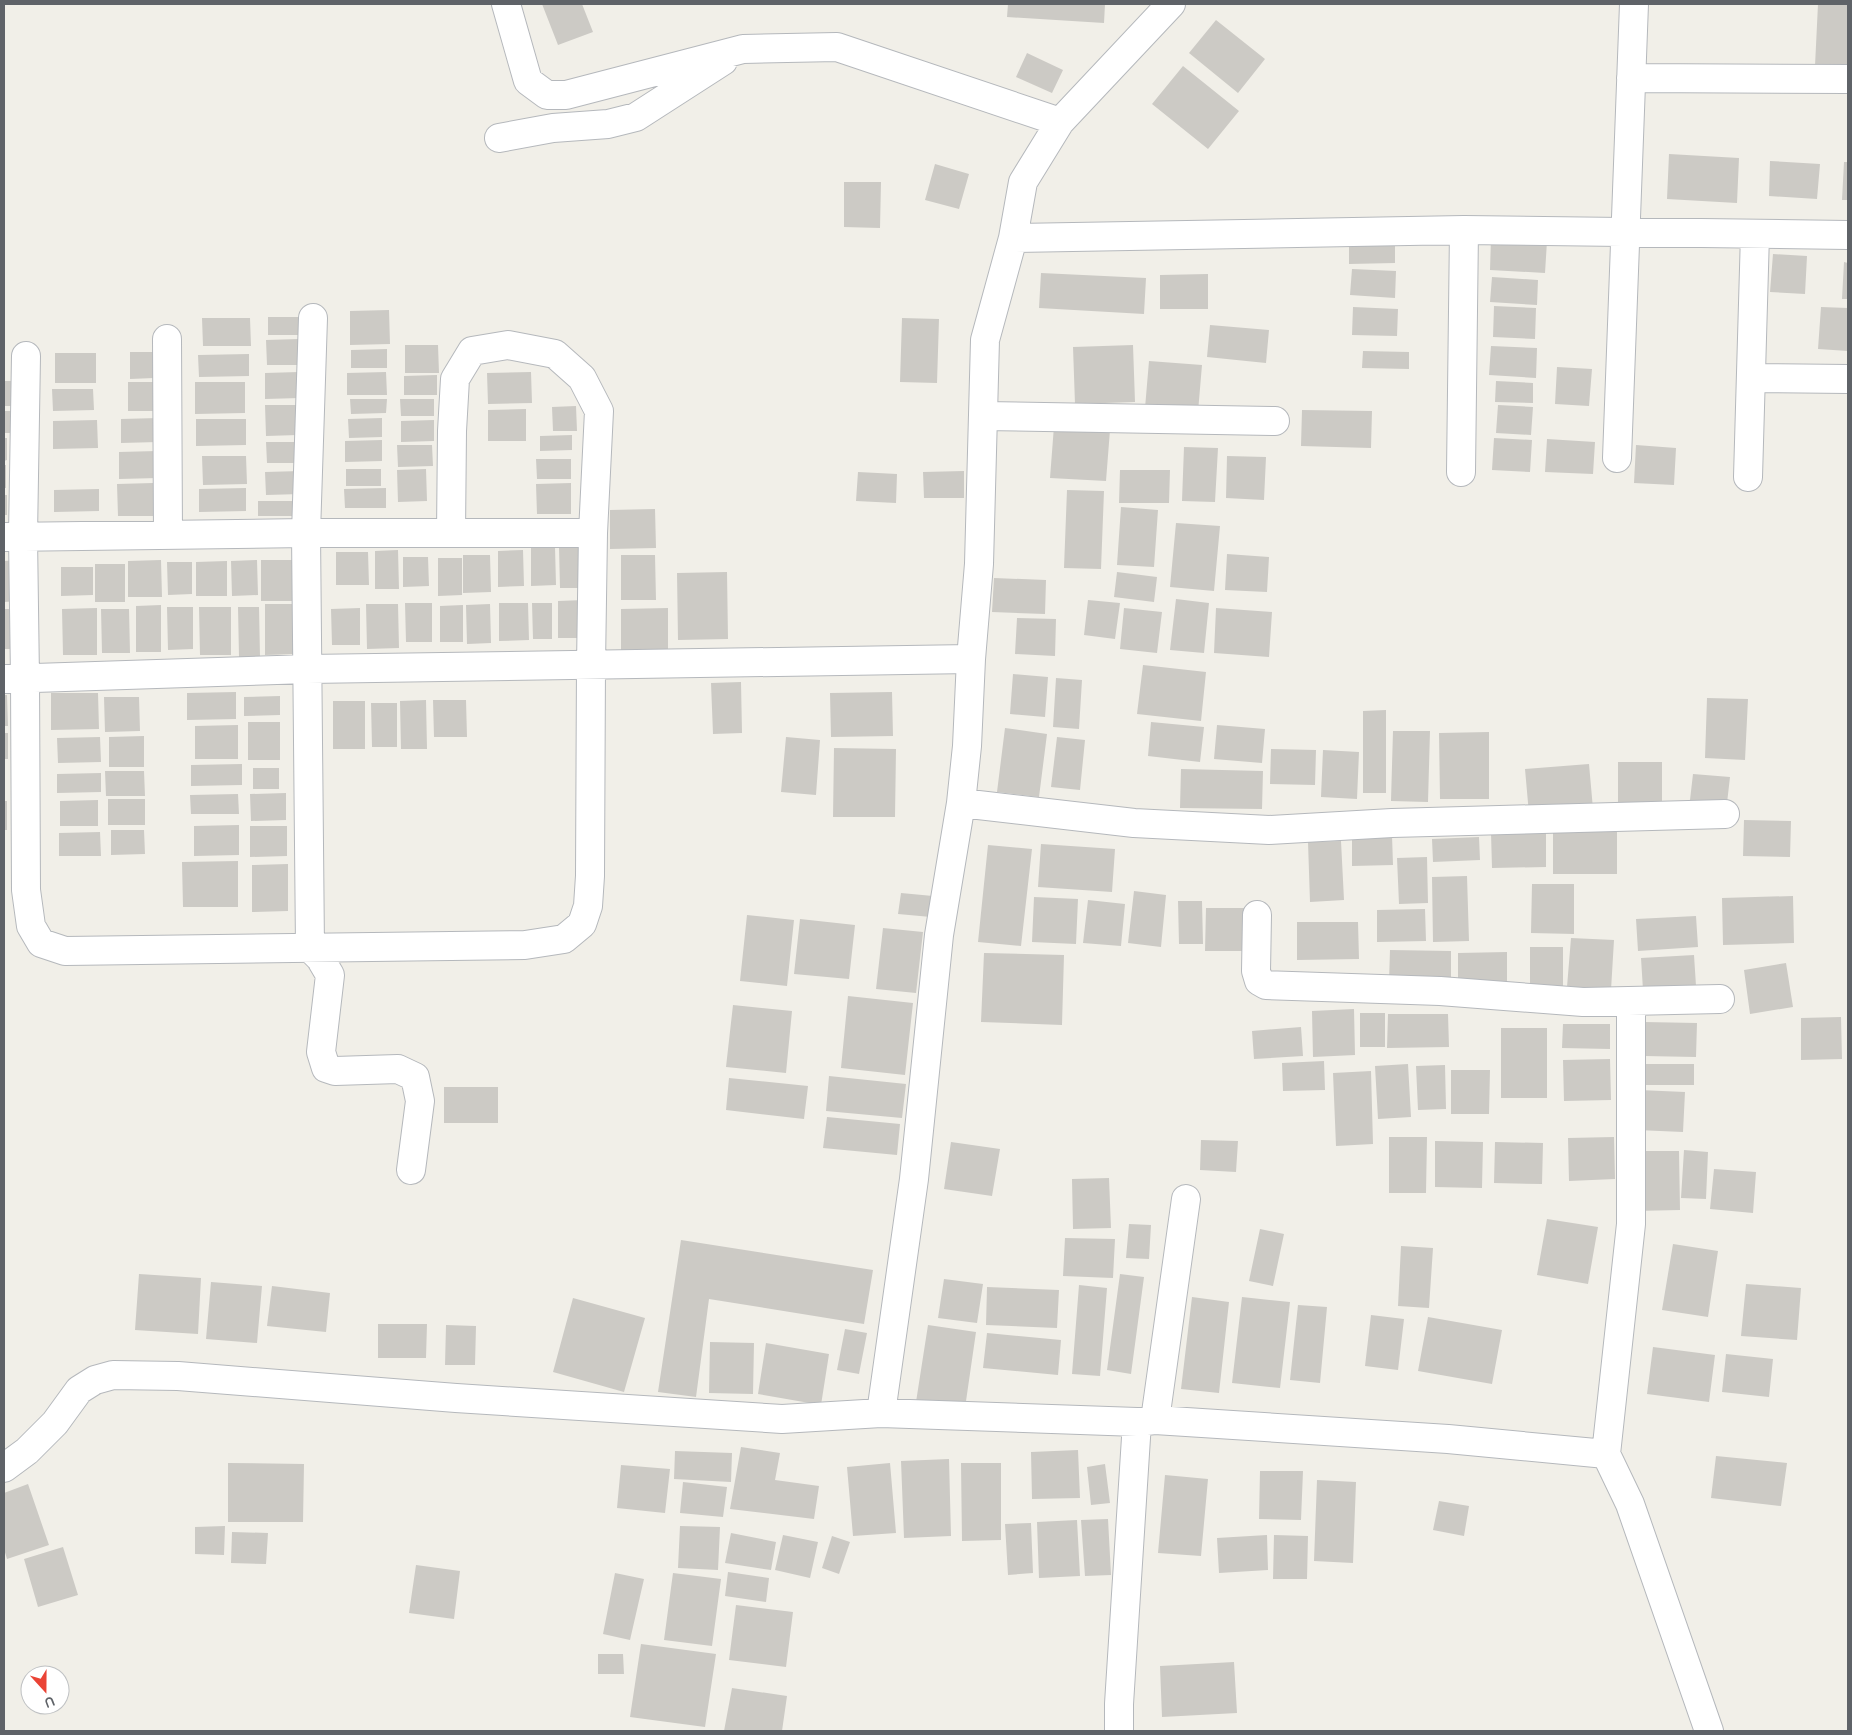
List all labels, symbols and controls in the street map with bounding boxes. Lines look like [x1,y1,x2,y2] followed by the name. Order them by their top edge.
[20,1665,70,1715] north arrow
[42,1692,57,1712] text: U

